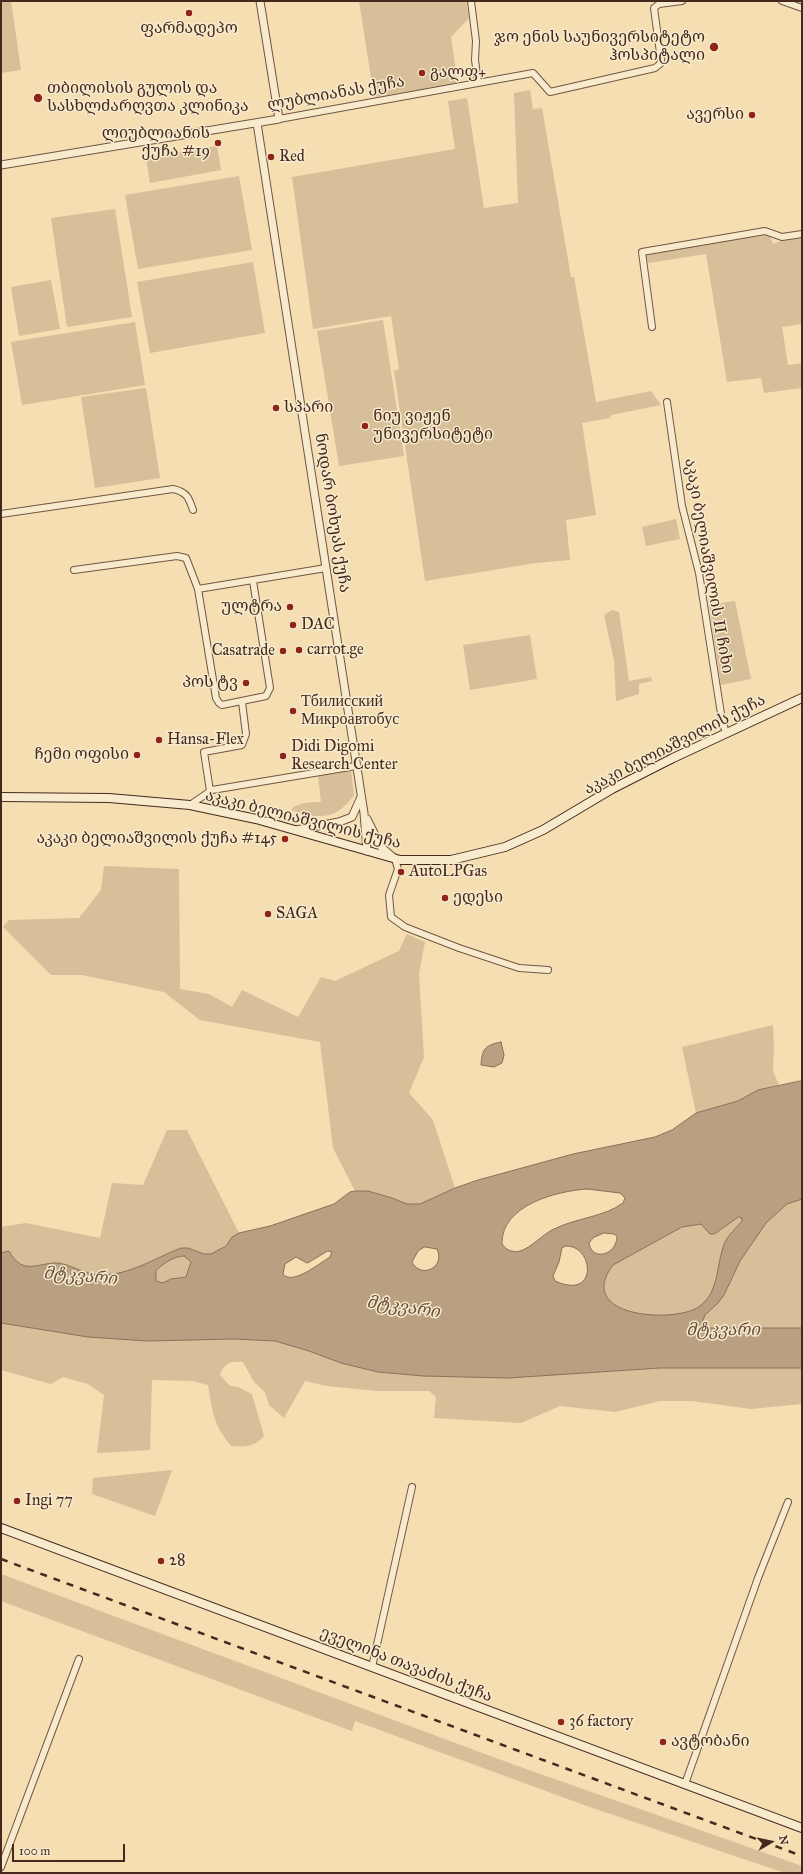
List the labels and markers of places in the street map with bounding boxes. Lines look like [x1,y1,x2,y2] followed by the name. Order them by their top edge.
[184,8,194,18] marker: ფარმადეპო
[140,19,238,39] place label: ფარმადეპო
[494,28,705,66] place label: ჯო ენის საუნივერსიტეტო ჰოსპიტალი
[708,41,720,53] marker: ჯო ენის საუნივერსიტეტო ჰოსპიტალი
[430,63,486,83] place label: გალფ+
[417,68,427,78] marker: გალფ+
[47,79,249,117] place label: თბილისის გულის და სასხლძარღვთა კლინიკა
[32,92,44,104] marker: თბილისის გულის და სასხლძარღვთა კლინიკა
[686,105,744,125] place label: ავერსი
[747,110,757,120] marker: ავერსი
[102,124,210,162] place label: ლიუბლიანის ქუჩა #19
[213,138,223,148] marker: ლიუბლიანის ქუჩა #19
[279,147,305,167] place label: Red
[266,152,276,162] marker: Red
[284,398,333,418] place label: სპარი
[271,403,281,413] marker: სპარი
[373,407,493,445] place label: ნიუ ვიჟენ უნივერსიტეტი
[360,421,370,431] marker: ნიუ ვიჟენ უნივერსიტეტი
[221,597,282,617] place label: ულტრა
[285,602,295,612] marker: ულტრა
[301,615,335,635] place label: DAC
[288,620,298,630] marker: DAC
[307,640,364,660] place label: carrot.ge
[212,641,275,661] place label: Casatrade
[294,645,304,655] marker: carrot.ge
[278,646,288,656] marker: Casatrade
[182,673,238,693] place label: პოს ტვ
[241,678,251,688] marker: პოს ტვ
[301,692,399,730] place label: Тбилисский Микроавтобус
[288,706,298,716] marker: Тбилисский Микроавтобус
[167,730,244,750] place label: Hansa-Flex
[154,735,164,745] marker: Hansa-Flex
[291,737,398,775] place label: Didi Digomi Research Center
[34,745,129,765] place label: ჩემი ოფისი
[132,750,142,760] marker: ჩემი ოფისი
[278,751,288,761] marker: Didi Digomi Research Center
[37,829,277,849] place label: აკაკი ბელიაშვილის ქუჩა #145
[280,834,290,844] marker: აკაკი ბელიაშვილის ქუჩა #145
[409,862,487,882] place label: AutoLPGas
[396,867,406,877] marker: AutoLPGas
[453,888,503,908] place label: ედესი
[440,893,450,903] marker: ედესი
[276,904,318,924] place label: SAGA
[263,909,273,919] marker: SAGA
[25,1491,73,1511] place label: Ingi 77
[12,1496,22,1506] marker: Ingi 77
[169,1551,185,1571] place label: 28
[156,1556,166,1566] marker: 28
[569,1712,633,1732] place label: 36 factory
[556,1717,566,1727] marker: 36 factory
[671,1732,750,1752] place label: ავტობანი
[658,1737,668,1747] marker: ავტობანი

